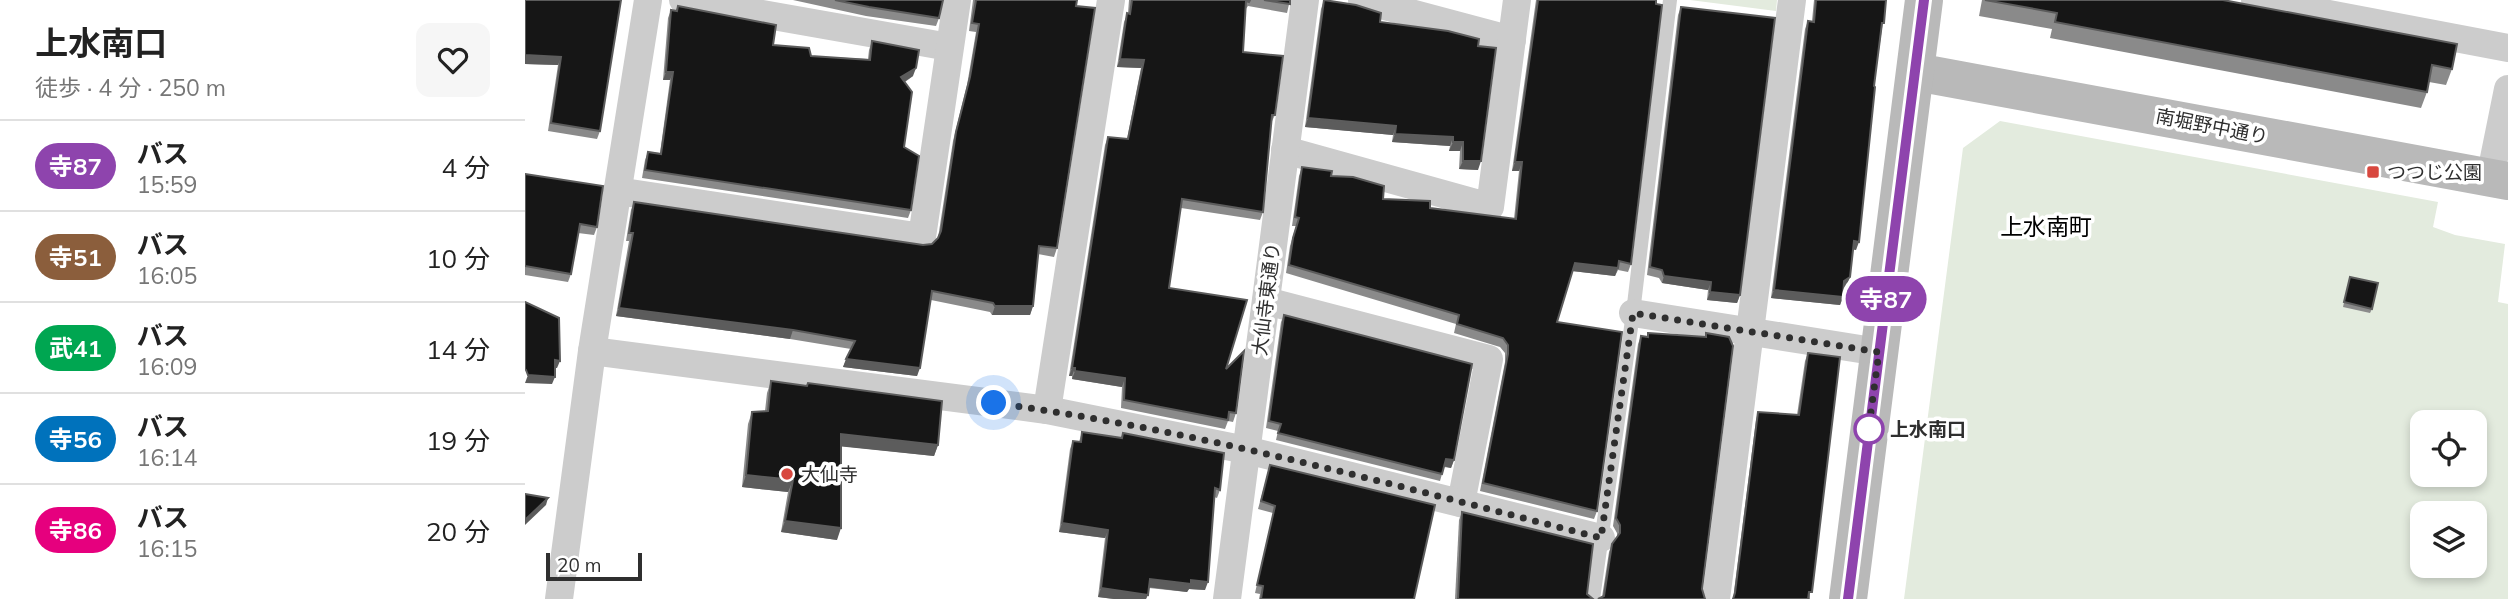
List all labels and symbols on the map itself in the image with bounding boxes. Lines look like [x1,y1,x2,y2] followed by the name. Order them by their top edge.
[2154,103,2270,149] street label: 南堀野中通り
[2387,160,2482,184] place label: つつじ公園
[2365,164,2381,180] marker: つつじ公園
[2000,212,2092,241] district label: 上水南町
[1247,241,1285,357] street label: 大仙寺東通り
[1846,276,1926,322] line badge: 寺87
[976,385,1011,420] your location
[1854,414,1884,444] marker: 上水南口
[1890,417,1966,441] place label: 上水南口
[801,462,858,486] place label: 大仙寺
[779,466,795,482] marker: 大仙寺
[546,550,642,582] scale bar

